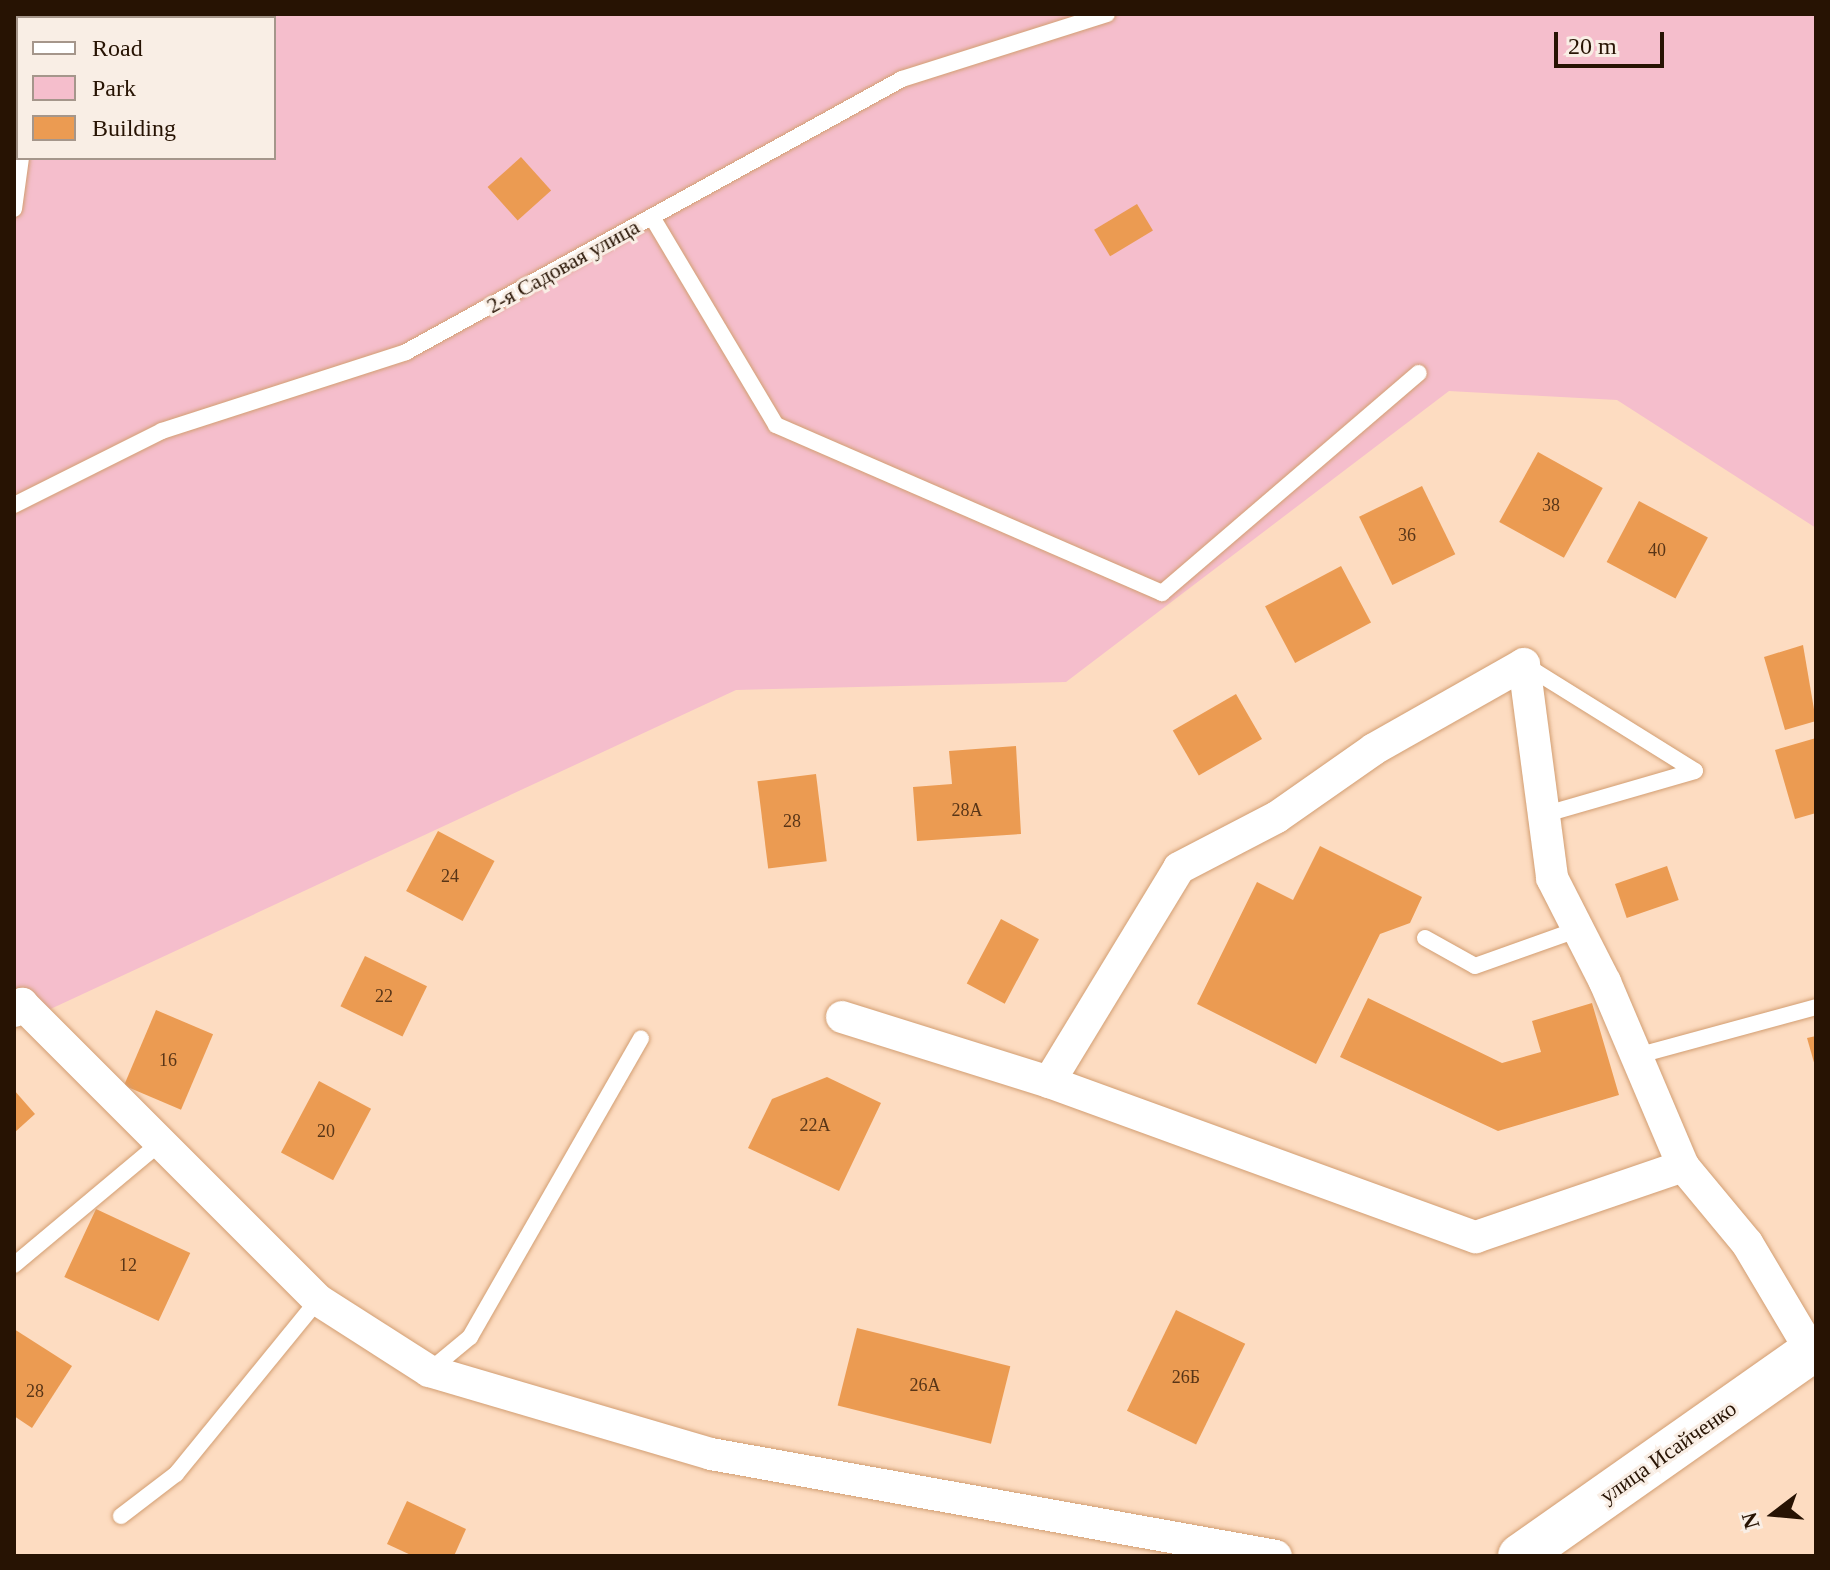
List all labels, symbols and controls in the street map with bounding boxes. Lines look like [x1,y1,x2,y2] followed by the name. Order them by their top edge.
[16,16,276,160] legend
[1558,16,1668,66] scale bar
[1568,33,1617,59] text: 20 m
[92,35,143,61] text: Road
[92,75,136,101] text: Park
[92,115,176,141] text: Building
[482,213,644,319] street label: 2-я Садовая улица
[1542,494,1560,516] house number: 38
[1398,524,1416,546] house number: 36
[1648,539,1666,561] house number: 40
[952,799,982,821] house number: 28А
[783,810,801,832] house number: 28
[441,865,459,887] house number: 24
[375,985,393,1007] house number: 22
[159,1049,177,1071] house number: 16
[800,1114,830,1136] house number: 22А
[317,1120,335,1142] house number: 20
[119,1254,137,1276] house number: 12
[1172,1366,1200,1388] house number: 26Б
[910,1374,940,1396] house number: 26А
[26,1380,44,1402] house number: 28
[1595,1395,1741,1509] street label: улица Исайченко
[1734,1474,1814,1554] north arrow
[1736,1510,1765,1532] text: N

